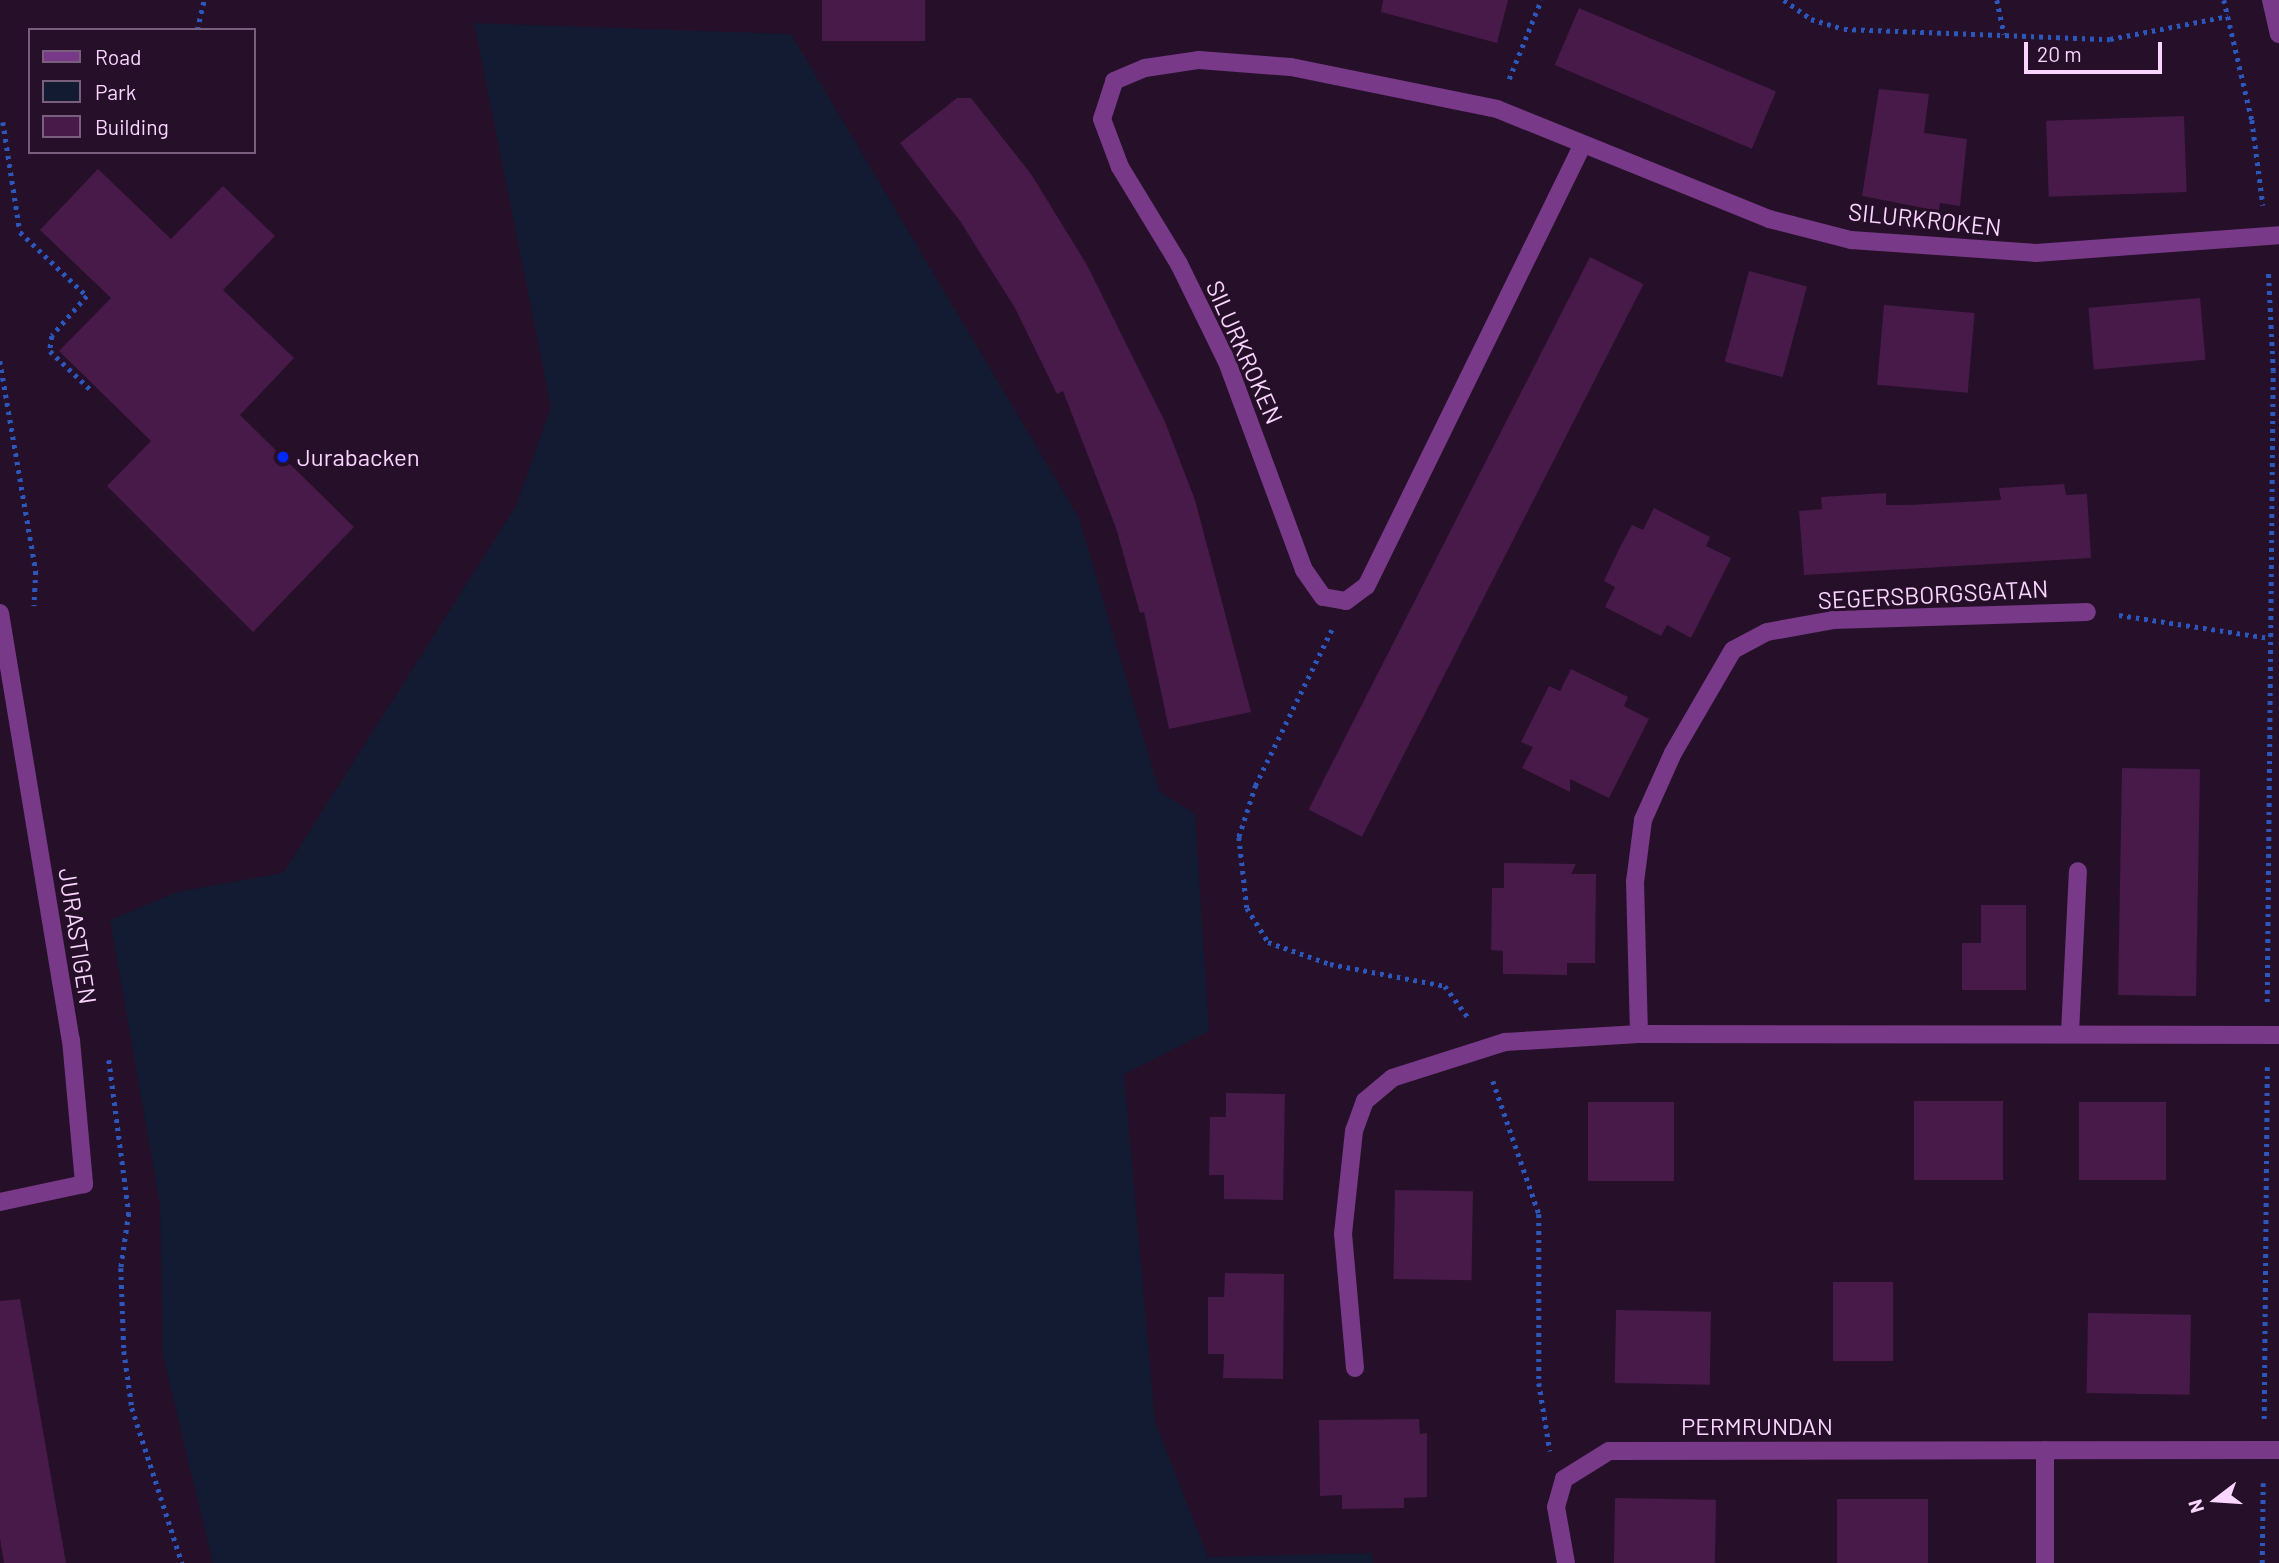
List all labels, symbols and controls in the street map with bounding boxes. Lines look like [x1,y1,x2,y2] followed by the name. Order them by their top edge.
[28,28,256,154] legend
[2027,28,2165,72] scale bar
[2037,41,2082,66] text: 20 m
[95,44,141,69] text: Road
[95,79,136,104] text: Park
[95,114,169,139] text: Building
[1847,197,2003,241] street label: SILURKROKEN
[1201,276,1289,428] street label: SILURKROKEN
[297,443,420,471] place label: Jurabacken
[275,449,291,465] marker: Jurabacken
[1817,574,2049,614] street label: SEGERSBORGSGATAN
[53,866,103,1006] street label: JURASTIGEN
[1681,1412,1833,1440] street label: PERMRUNDAN
[2181,1465,2251,1535] north arrow
[2183,1497,2208,1516] text: N

